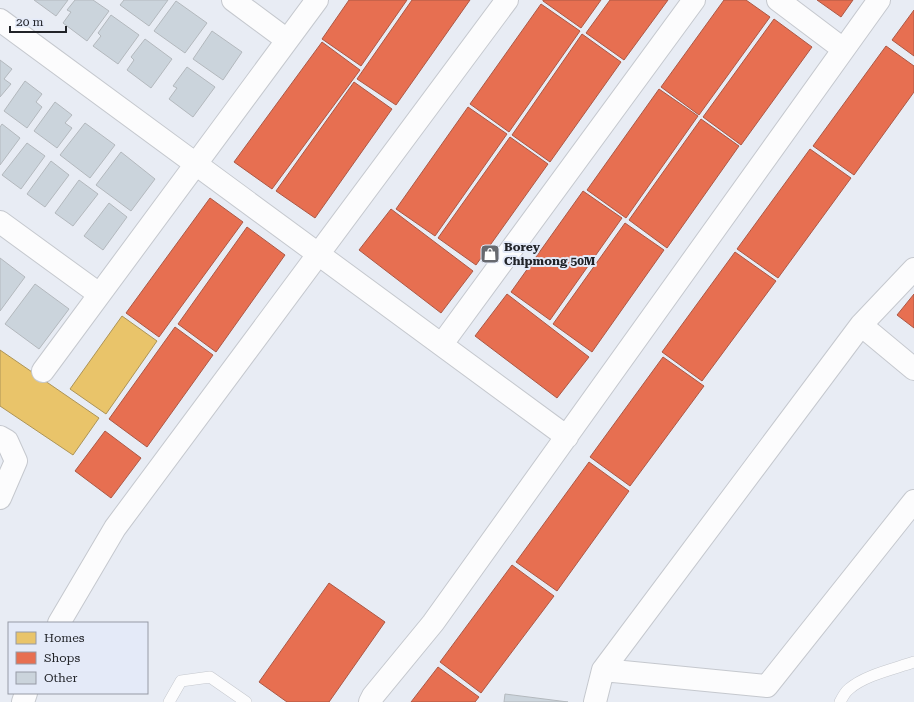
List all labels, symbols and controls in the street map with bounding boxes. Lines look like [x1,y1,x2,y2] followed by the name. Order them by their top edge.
[10,8,66,34] scale bar
[16,15,43,29] text: 20 m
[504,240,596,268] place label: Borey Chipmong 50M
[479,243,501,265] shop icon: Borey Chipmong 50M
[8,622,148,694] legend
[44,631,85,645] text: Homes
[44,651,80,665] text: Shops
[44,671,77,685] text: Other

